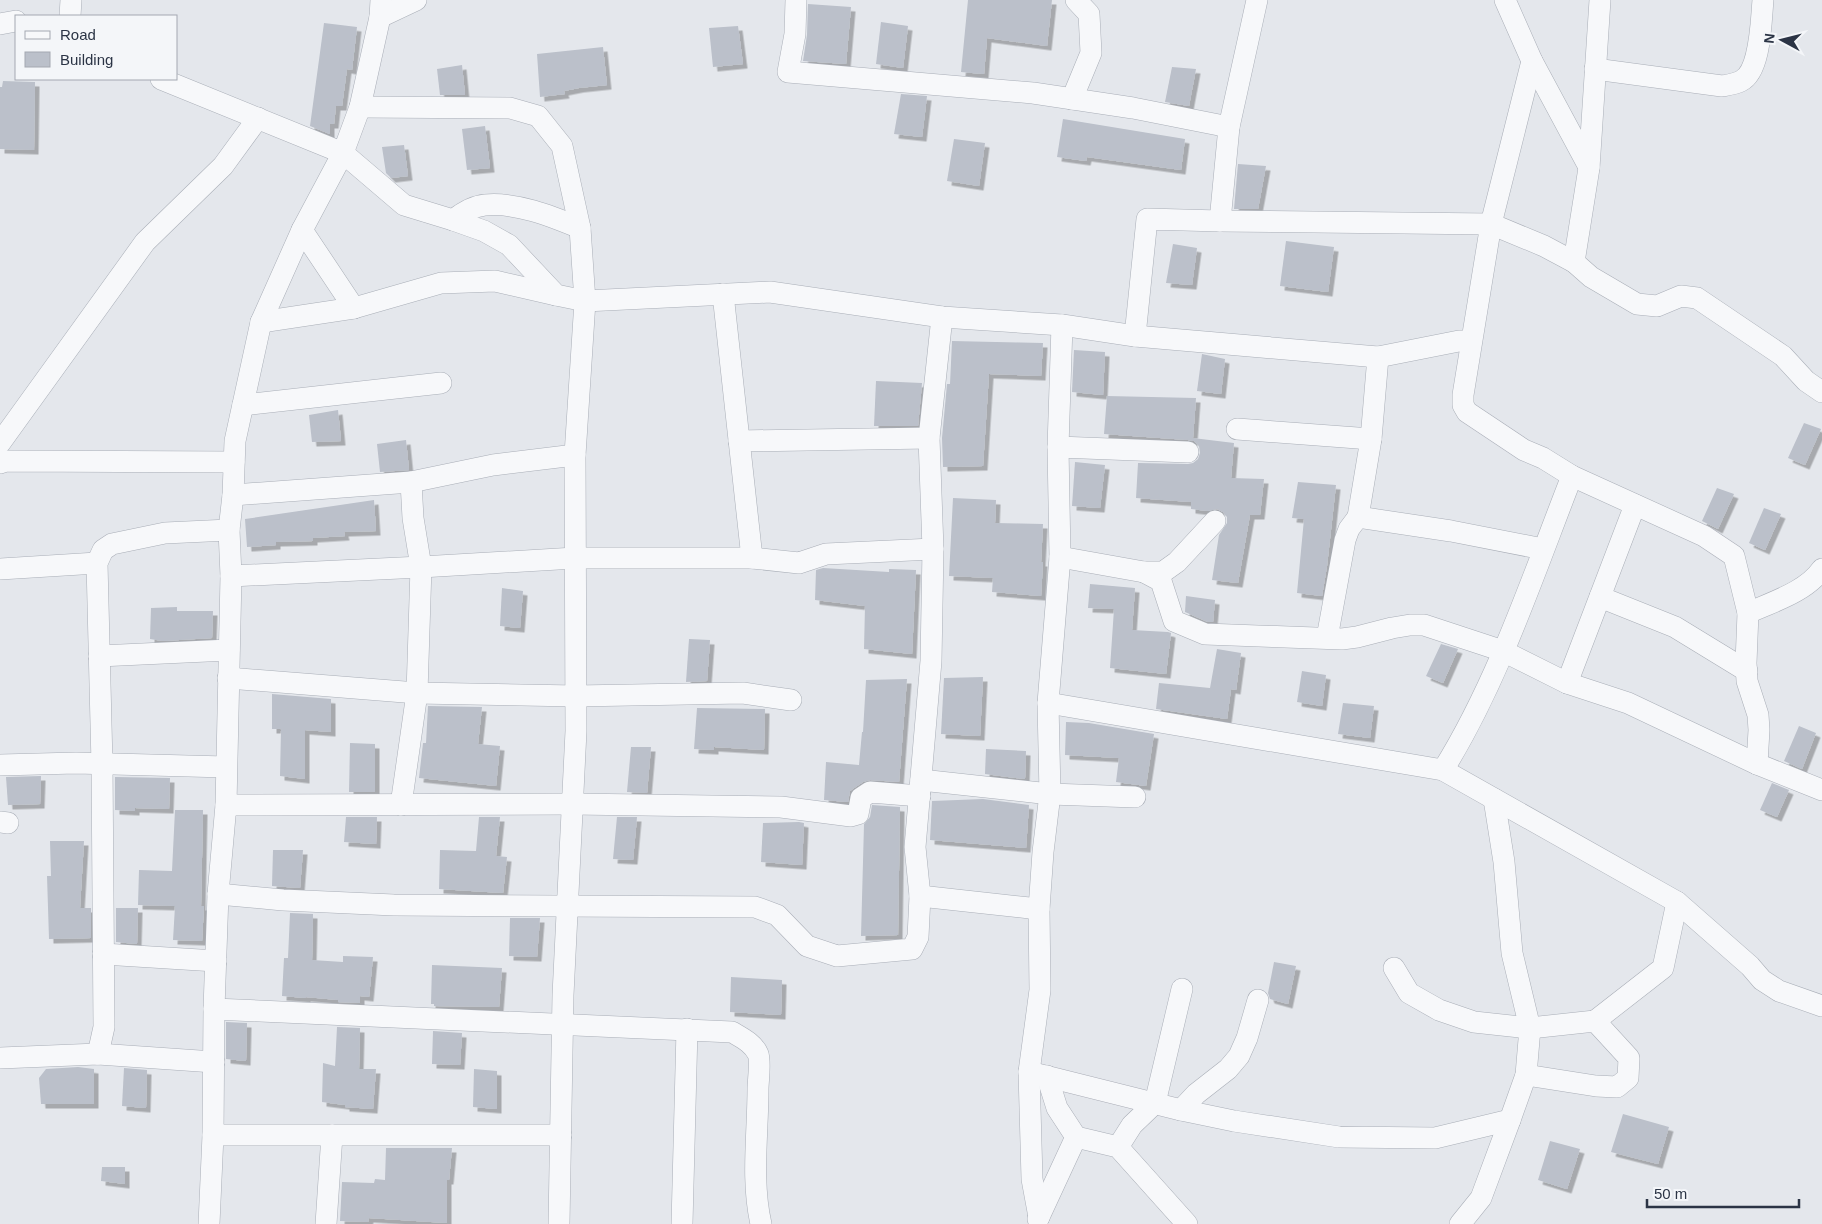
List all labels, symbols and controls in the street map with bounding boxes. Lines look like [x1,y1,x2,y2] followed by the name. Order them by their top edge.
[15,15,178,80] legend
[1757,15,1807,65] north arrow
[60,26,96,43] text: Road
[1761,32,1778,44] text: N
[60,51,113,68] text: Building
[1647,1176,1800,1208] scale bar
[1654,1185,1687,1202] text: 50 m

